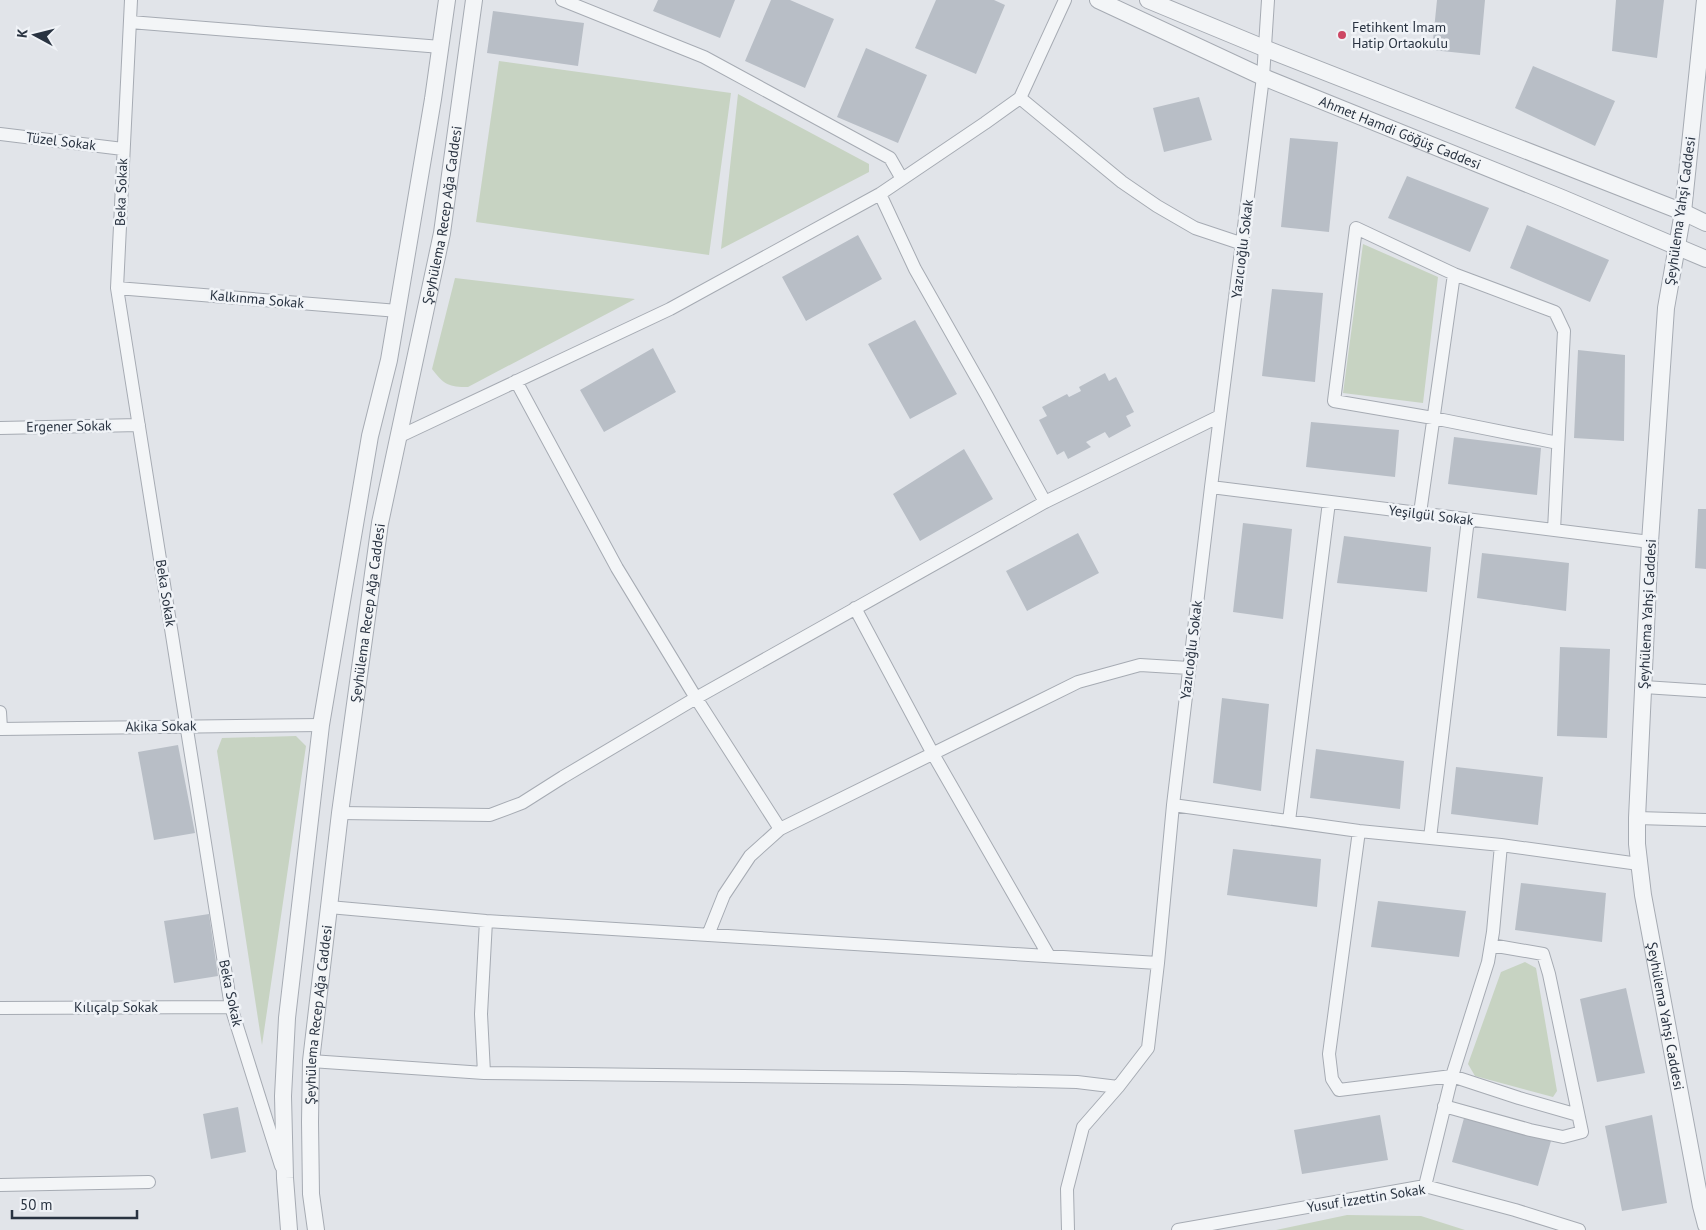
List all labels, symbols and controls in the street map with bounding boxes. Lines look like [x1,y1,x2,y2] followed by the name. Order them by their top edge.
[10,10,60,60] north arrow
[1352,18,1448,52] place label: Fetihkent İmam Hatip Ortaokulu
[13,28,32,39] text: K
[1336,29,1348,41] marker: Fetihkent İmam Hatip Ortaokulu
[1316,92,1484,173] street label: Ahmet Hamdi Göğüş Caddesi
[418,125,466,306] street label: Şeyhülema Recep Ağa Caddesi
[25,128,97,154] street label: Tüzel Sokak
[1661,135,1699,287] street label: Şeyhülema Yahşi Caddesi
[111,157,131,226] street label: Beka Sokak
[1227,198,1257,299] street label: Yazıcıoğlu Sokak
[209,286,305,312] street label: Kalkınma Sokak
[26,416,112,436] street label: Ergener Sokak
[1387,501,1475,529] street label: Yeşilgül Sokak
[346,522,389,704] street label: Şeyhülema Recep Ağa Caddesi
[1634,539,1660,689] street label: Şeyhülema Yahşi Caddesi
[152,558,180,628] street label: Beka Sokak
[1176,599,1206,700] street label: Yazıcıoğlu Sokak
[125,716,197,736] street label: Akika Sokak
[301,924,336,1105] street label: Şeyhülema Recep Ağa Caddesi
[1643,941,1688,1092] street label: Şeyhülema Yahşi Caddesi
[215,958,247,1028] street label: Beka Sokak
[74,998,158,1016] street label: Kılıçalp Sokak
[1306,1180,1427,1216] street label: Yusuf İzzettin Sokak
[12,1188,138,1220] scale bar
[20,1195,53,1214] text: 50 m

